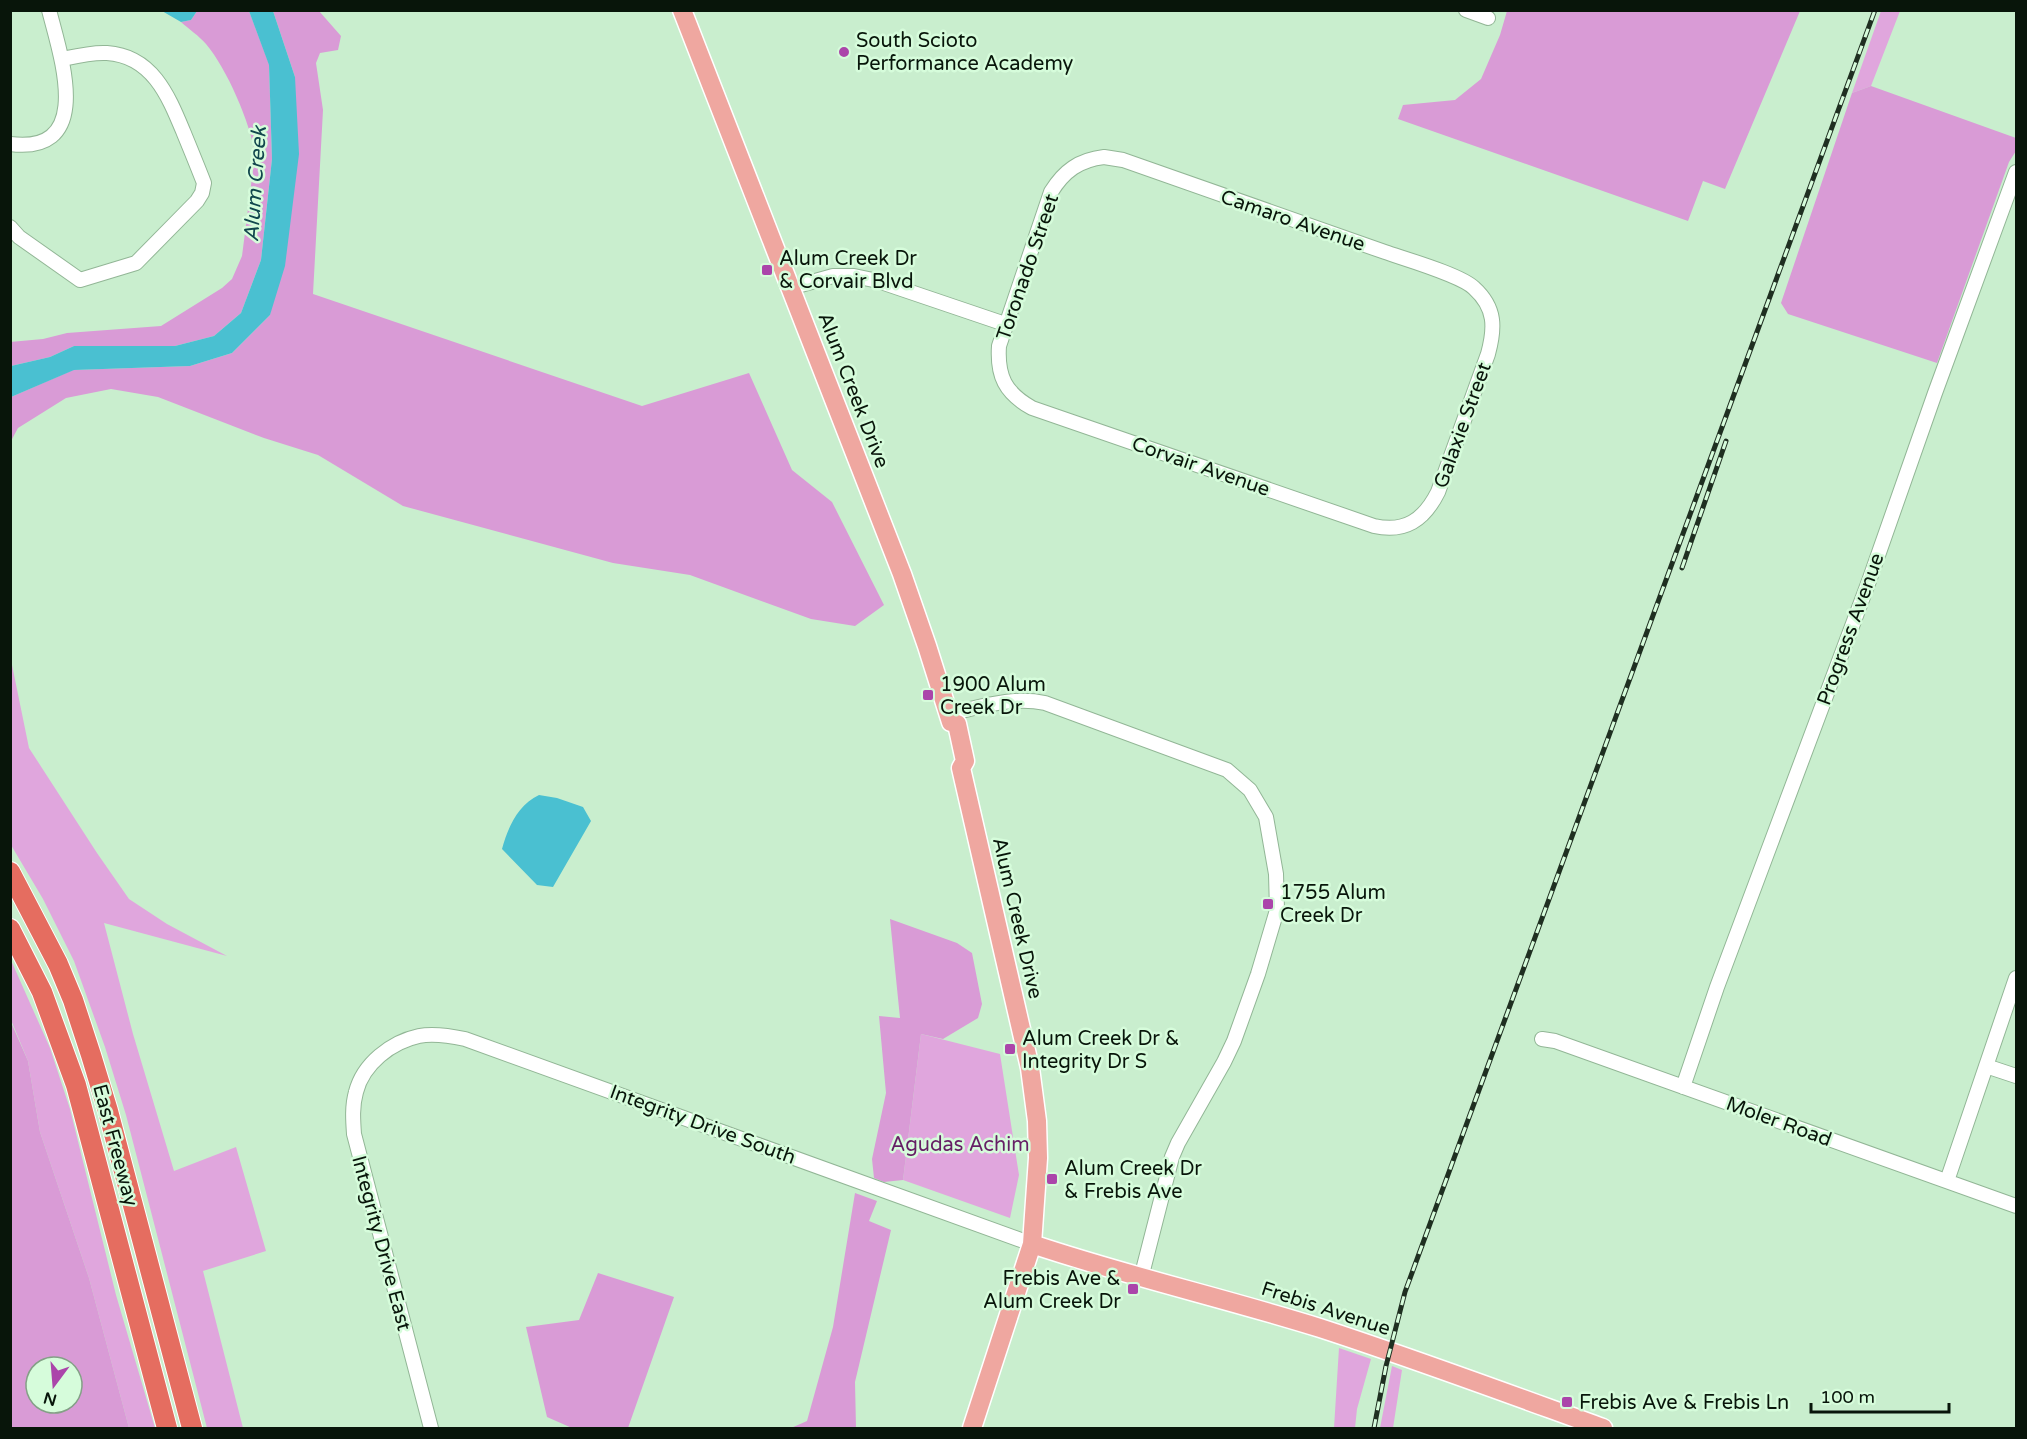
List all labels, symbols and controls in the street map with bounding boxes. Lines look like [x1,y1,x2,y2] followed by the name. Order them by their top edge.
[856,29,1074,76] place label: South Scioto Performance Academy
[837,45,851,59] marker: South Scioto Performance Academy
[239,124,272,243] water label: Alum Creek
[1217,185,1368,257] street label: Camaro Avenue
[992,191,1064,344] street label: Toronado Street
[779,247,917,294] place label: Alum Creek Dr & Corvair Blvd
[760,263,774,277] marker: Alum Creek Dr & Corvair Blvd
[812,309,894,472] street label: Alum Creek Drive
[1429,359,1497,492] street label: Galaxie Street
[1128,432,1273,502] street label: Corvair Avenue
[1812,550,1890,709] street label: Progress Avenue
[940,673,1046,720] place label: 1900 Alum Creek Dr
[921,688,935,702] marker: 1900 Alum Creek Dr
[987,835,1047,1001] street label: Alum Creek Drive
[1280,881,1386,928] place label: 1755 Alum Creek Dr
[1261,897,1275,911] marker: 1755 Alum Creek Dr
[1022,1027,1180,1074] place label: Alum Creek Dr & Integrity Dr S
[1003,1042,1017,1056] marker: Alum Creek Dr & Integrity Dr S
[606,1080,799,1170] street label: Integrity Drive South
[87,1082,143,1209] street label: East Freeway
[1723,1092,1835,1152] street label: Moler Road
[891,1133,1030,1157] park label: Agudas Achim
[346,1153,416,1334] street label: Integrity Drive East
[1064,1157,1202,1204] place label: Alum Creek Dr & Frebis Ave
[1045,1172,1059,1186] marker: Alum Creek Dr & Frebis Ave
[983,1267,1121,1314] place label: Frebis Ave & Alum Creek Dr
[1258,1277,1393,1341] street label: Frebis Avenue
[1126,1282,1140,1296] marker: Frebis Ave & Alum Creek Dr
[24,1355,84,1415] north arrow
[1811,1376,1949,1414] scale bar
[1820,1386,1875,1408] text: 100 m
[41,1387,59,1410] text: N
[1579,1391,1789,1415] place label: Frebis Ave & Frebis Ln
[1560,1395,1574,1409] marker: Frebis Ave & Frebis Ln

